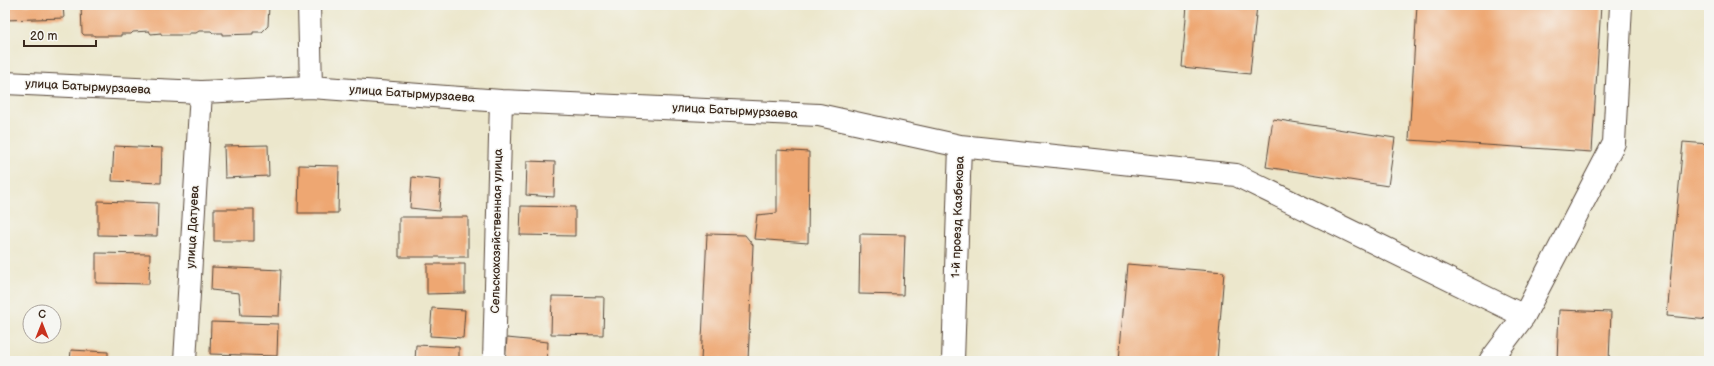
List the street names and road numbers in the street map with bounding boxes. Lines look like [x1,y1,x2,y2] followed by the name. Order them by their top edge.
[25,76,151,98] street label: улица Батырмурзаева
[349,82,475,106] street label: улица Батырмурзаева
[672,100,798,122] street label: улица Батырмурзаева
[488,149,506,313] street label: Сельскохозяйственная улица
[948,156,968,278] street label: 1-й проезд Казбекова
[183,185,203,269] street label: улица Датуева

